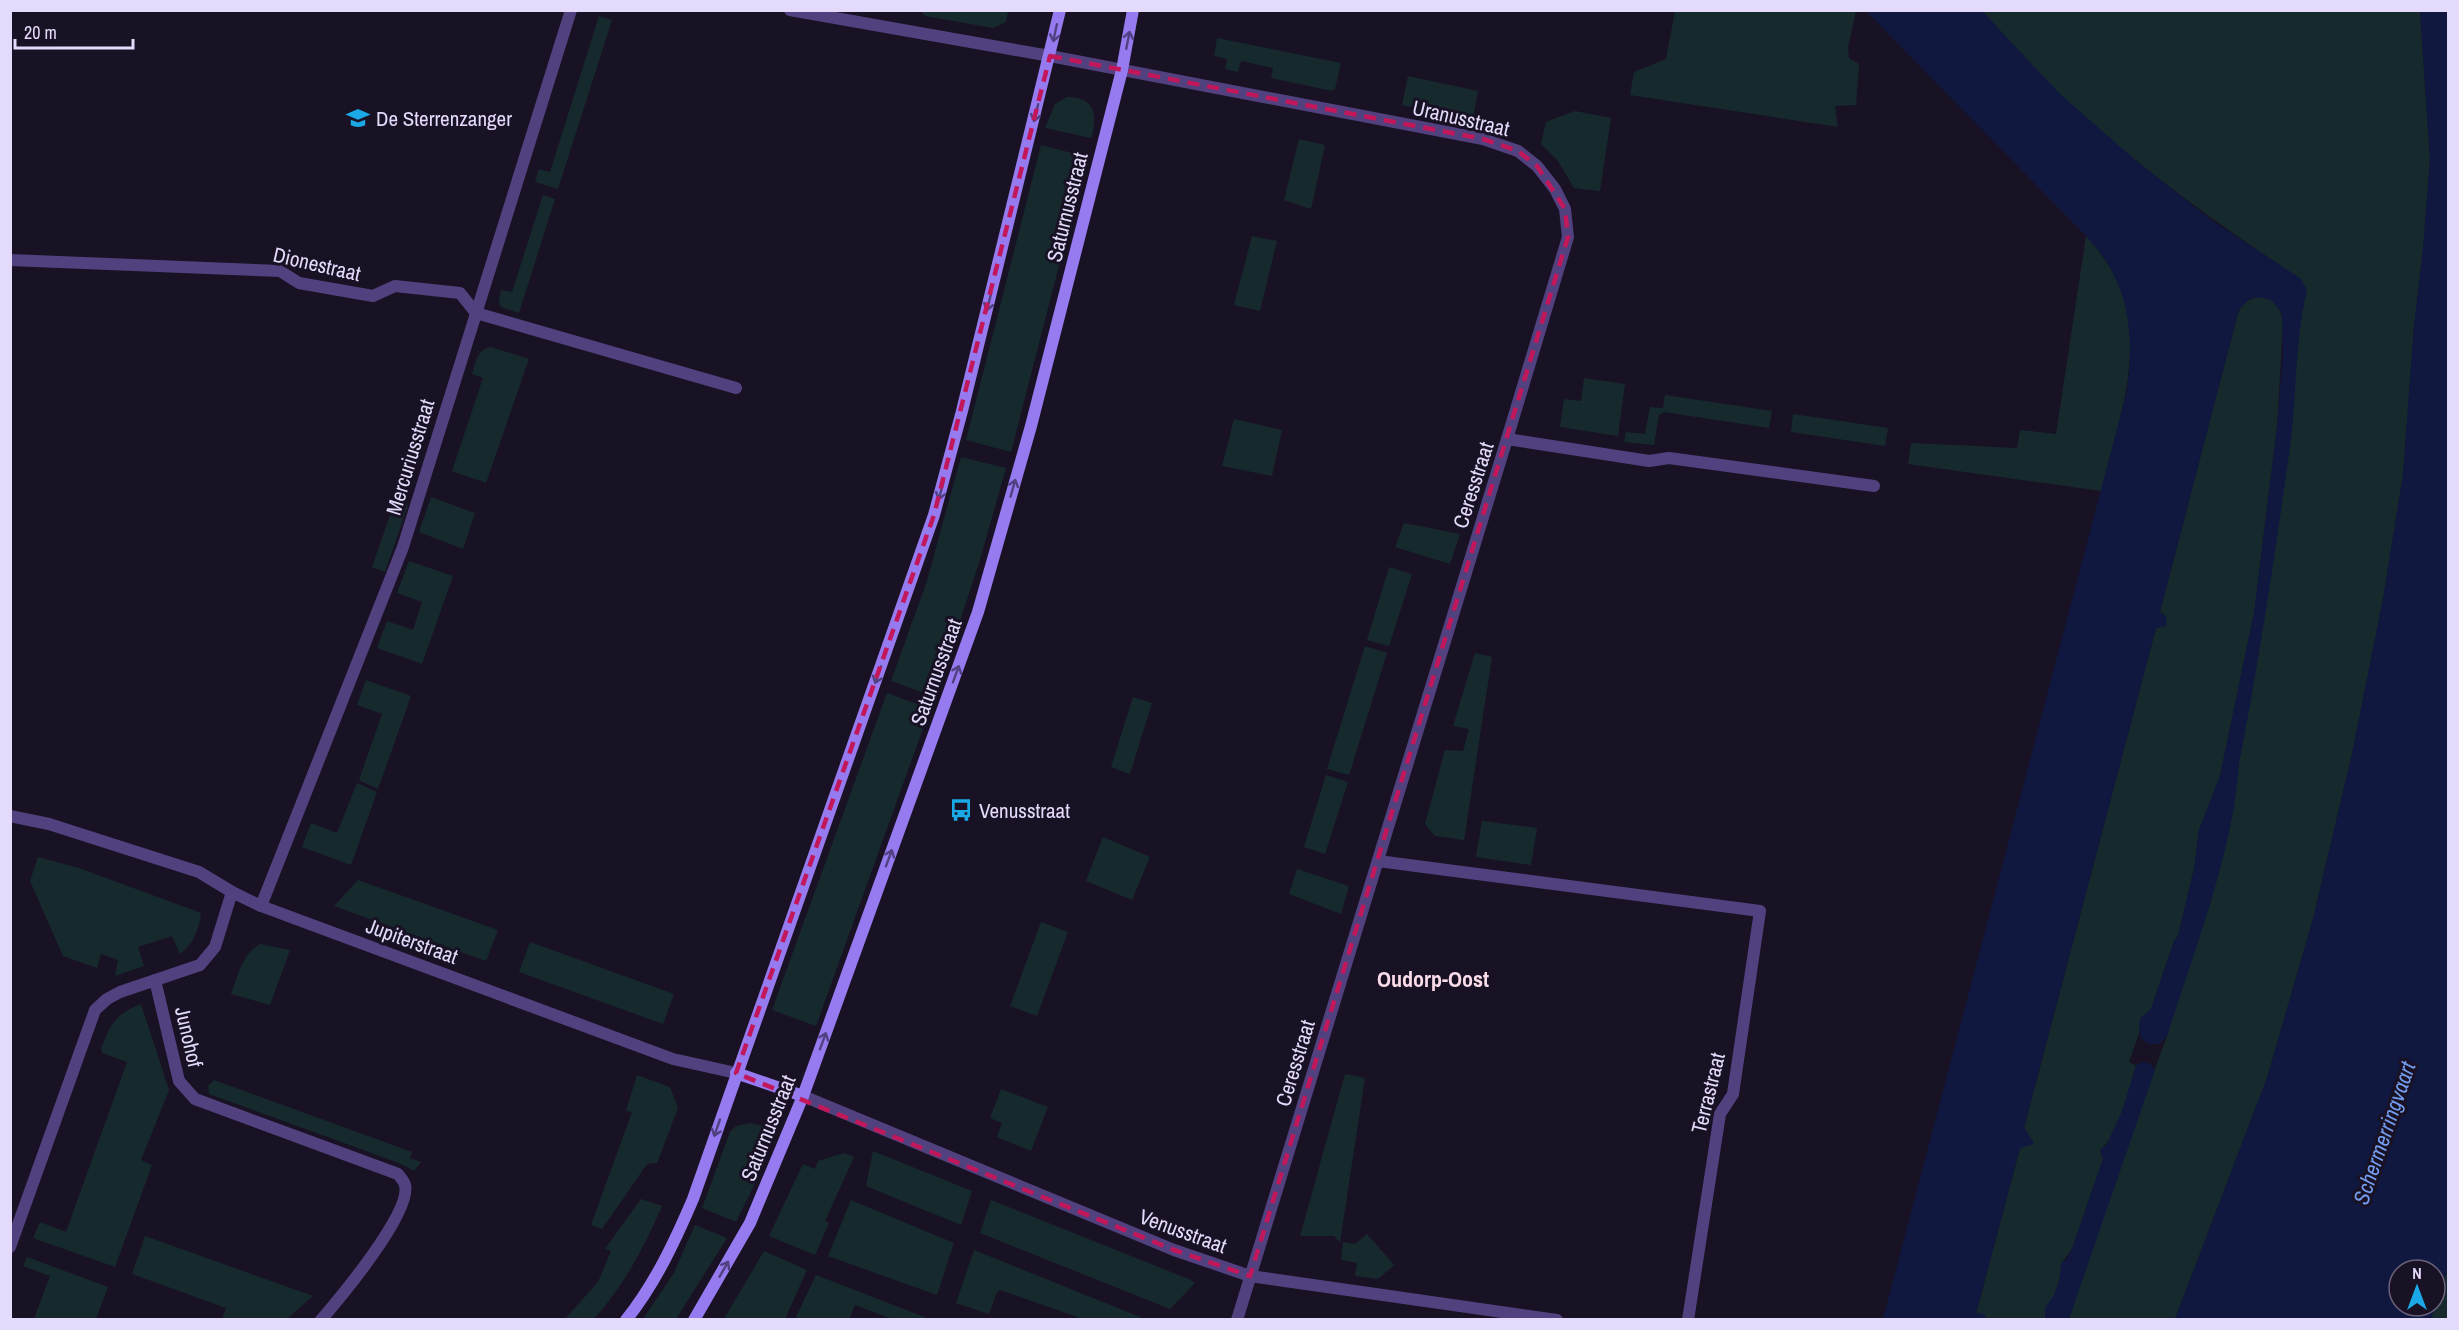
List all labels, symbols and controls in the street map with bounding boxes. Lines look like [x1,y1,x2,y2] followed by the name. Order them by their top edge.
[15,12,134,50] scale bar
[24,20,57,45] text: 20 m
[1049,23,1060,42] one-way arrow
[1122,31,1134,50] one-way arrow
[1410,93,1512,143] street label: Uranusstraat
[1030,103,1042,122] one-way arrow
[376,104,512,133] place label: De Sterrenzanger
[345,105,371,131] school or university icon: De Sterrenzanger
[1039,149,1095,265] street label: Saturnusstraat
[270,240,364,288] street label: Dionestraat
[983,292,995,311] one-way arrow
[379,395,441,518] street label: Mercuriusstraat
[1445,438,1501,532] street label: Ceresstraat
[1008,479,1019,498] one-way arrow
[934,481,946,500] one-way arrow
[903,614,969,730] street label: Saturnusstraat
[871,665,882,684] one-way arrow
[951,666,962,684] one-way arrow
[979,796,1070,825] place label: Venusstraat
[948,797,974,823] bus stop icon: Venusstraat
[885,849,896,868] one-way arrow
[362,911,462,971] street label: Jupiterstraat
[1377,964,1489,994] district label: Oudorp-Oost
[168,1004,210,1070] street label: Junohof
[1268,1016,1322,1110] street label: Ceresstraat
[819,1032,830,1051] one-way arrow
[1684,1049,1732,1136] street label: Terrastraat
[2345,1057,2423,1209] water label: Schermerringvaart
[734,1070,802,1185] street label: Saturnusstraat
[711,1119,722,1137] one-way arrow
[1135,1202,1231,1260] street label: Venusstraat
[2387,1258,2447,1318] north arrow
[718,1261,730,1278] one-way arrow
[2412,1262,2422,1284] text: N

